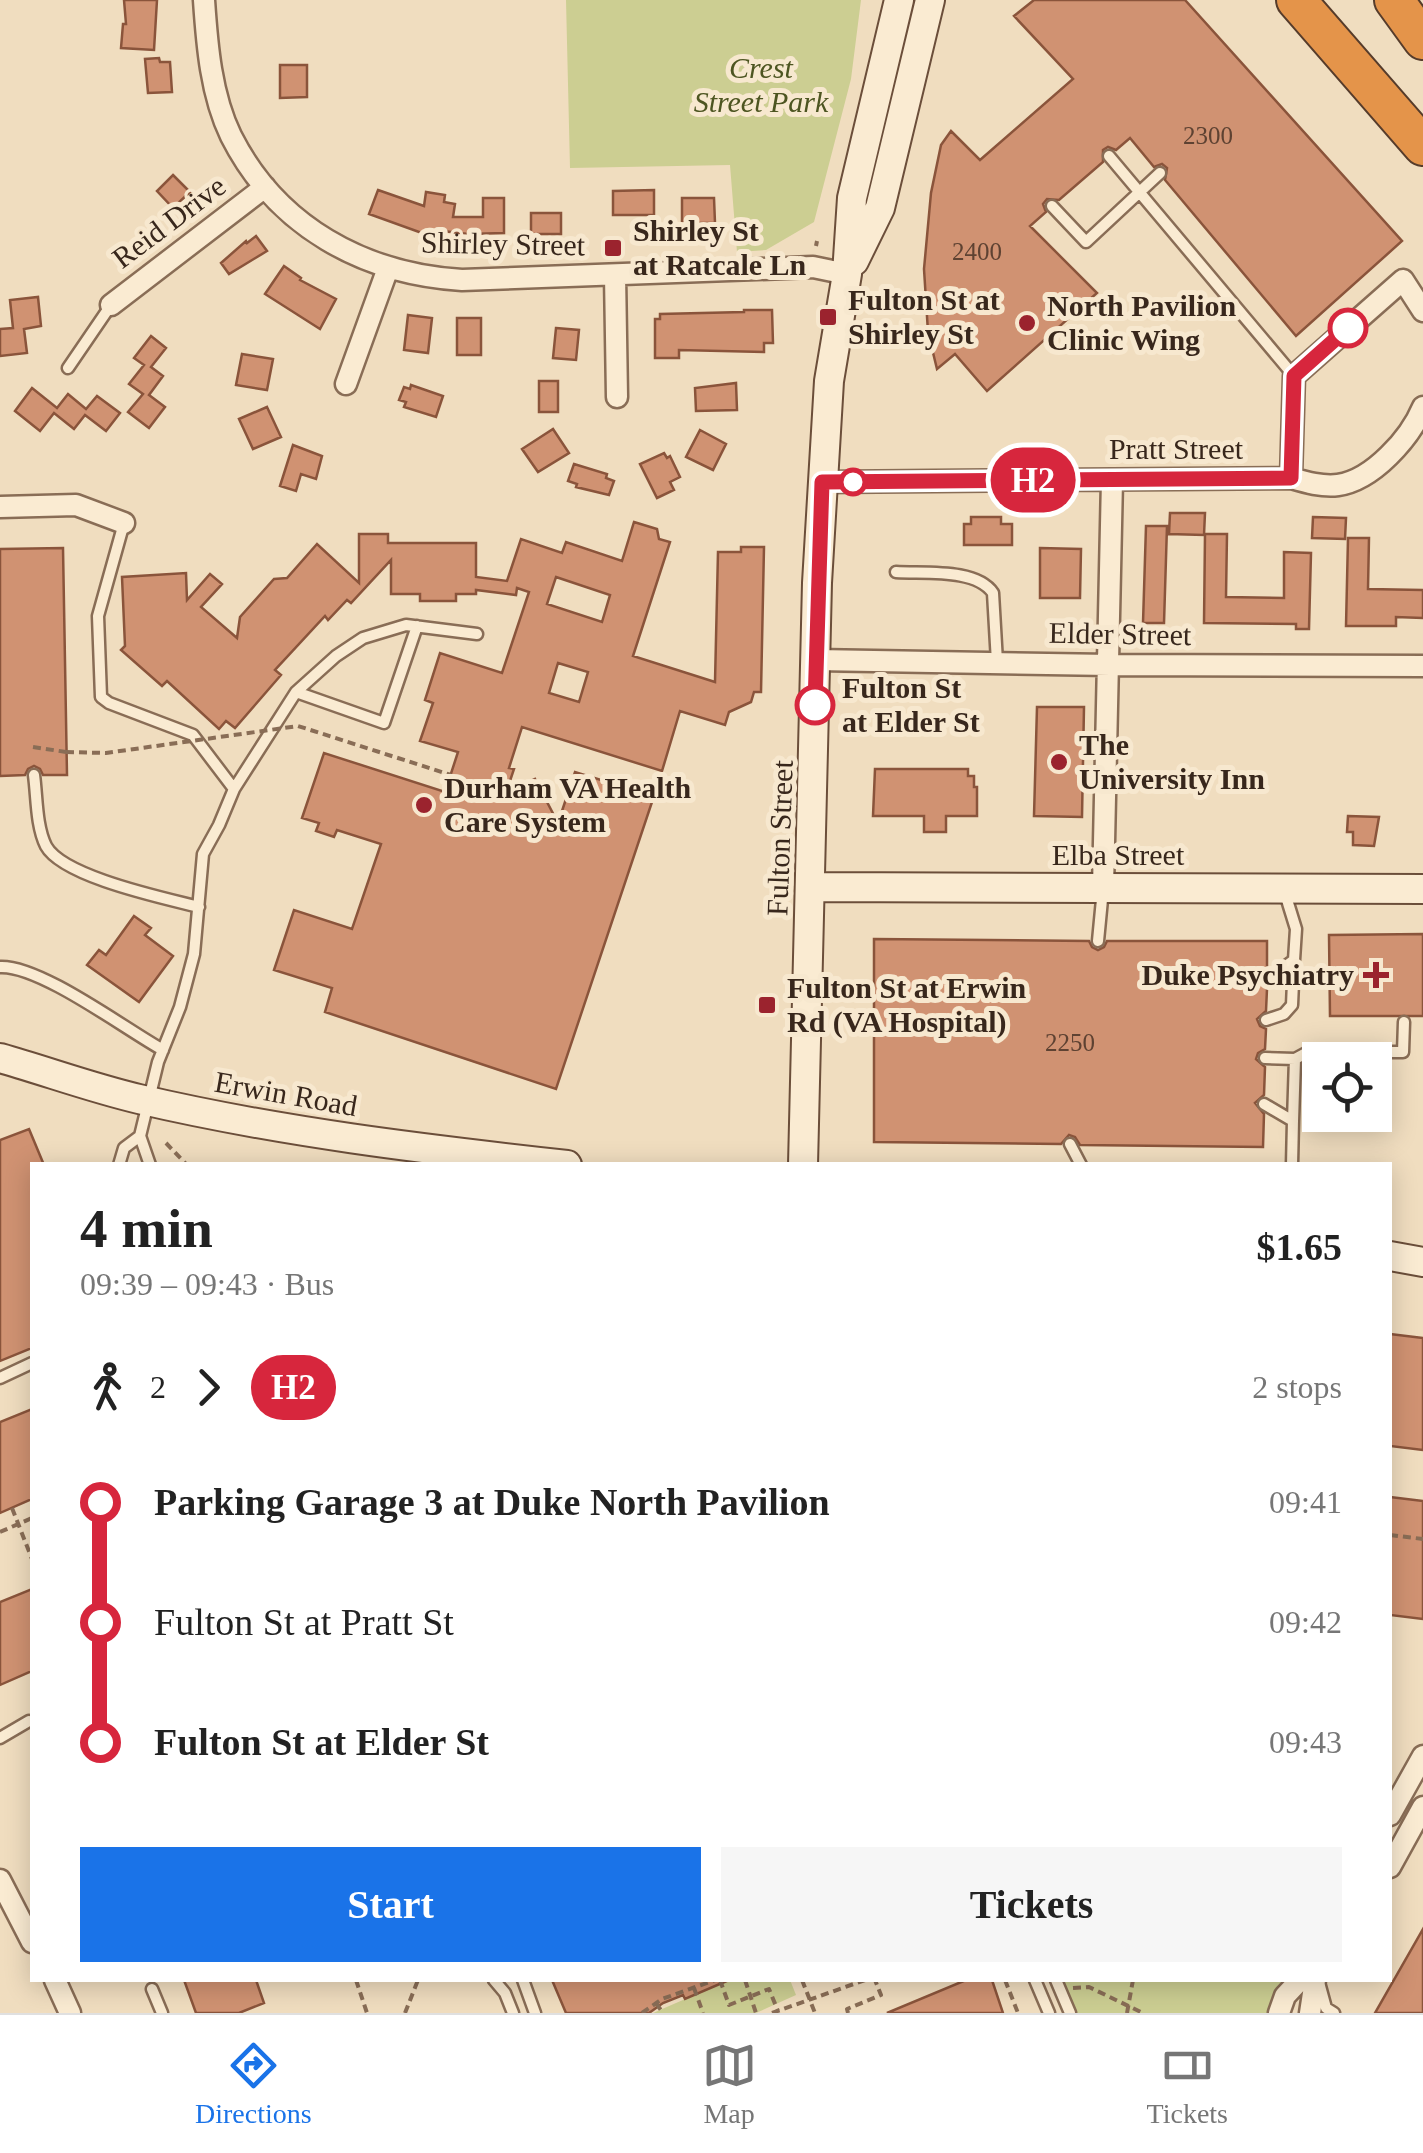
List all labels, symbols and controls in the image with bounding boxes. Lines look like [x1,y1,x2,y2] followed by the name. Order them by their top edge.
[694,51,829,118] park label: Crest Street Park
[1183,122,1233,149] house number: 2300
[106,169,232,275] street label: Reid Drive
[633,214,807,281] place label: Shirley St at Ratcale Ln
[421,226,586,261] street label: Shirley Street
[602,237,624,259] marker: Shirley St at Ratcale Ln
[952,238,1002,265] house number: 2400
[848,283,1000,350] place label: Fulton St at Shirley St
[1047,289,1236,356] place label: North Pavilion Clinic Wing
[817,306,839,328] marker: Fulton St at Shirley St
[1329,309,1367,347] unlabelled marker
[1016,312,1038,334] marker: North Pavilion Clinic Wing
[1109,432,1244,465] street label: Pratt Street
[988,448,1078,512] line badge: H2
[1011,461,1055,500] text: H2
[840,469,866,495] unlabelled marker
[1049,616,1192,651] street label: Elder Street
[842,671,980,738] place label: Fulton St at Elder St
[796,686,834,724] marker: Fulton St at Elder St
[1079,728,1265,795] place label: The University Inn
[1048,751,1070,773] marker: The University Inn
[760,759,799,916] street label: Fulton Street
[444,771,692,838] place label: Durham VA Health Care System
[413,794,435,816] marker: Durham VA Health Care System
[1052,838,1185,871] street label: Elba Street
[1142,958,1354,991] place label: Duke Psychiatry
[1363,962,1389,988] marker: Duke Psychiatry
[787,971,1027,1039] place label: Fulton St at Erwin Rd (VA Hospital)
[756,994,778,1016] marker: Fulton St at Erwin Rd (VA Hospital)
[1045,1029,1095,1056] house number: 2250
[1302,1042,1392,1132] map controls
[1302,1042,1392,1132] button: locate
[212,1065,360,1122] street label: Erwin Road
[80,1198,213,1259] text: 4 min
[1257,1226,1342,1268] text: $1.65
[80,1266,334,1302] text: 09:39 – 09:43 · Bus
[80,1360,135,1415] icon: walk
[181,1360,236,1415] icon: forward
[271,1368,316,1407] text: H2
[150,1369,166,1405] text: 2
[1252,1369,1342,1405] text: 2 stops
[154,1481,830,1523] text: Parking Garage 3 at Duke North Pavilion
[1269,1484,1342,1520] text: 09:41
[154,1601,454,1643] text: Fulton St at Pratt St
[1269,1604,1342,1640] text: 09:42
[154,1721,489,1763] text: Fulton St at Elder St
[1269,1724,1342,1760] text: 09:43
[80,1847,701,1962] button: Start
[721,1847,1342,1962] button: Tickets
[195,2038,312,2130] tab: Directions
[702,2038,757,2130] tab: Map
[1147,2038,1228,2130] tab: Tickets

